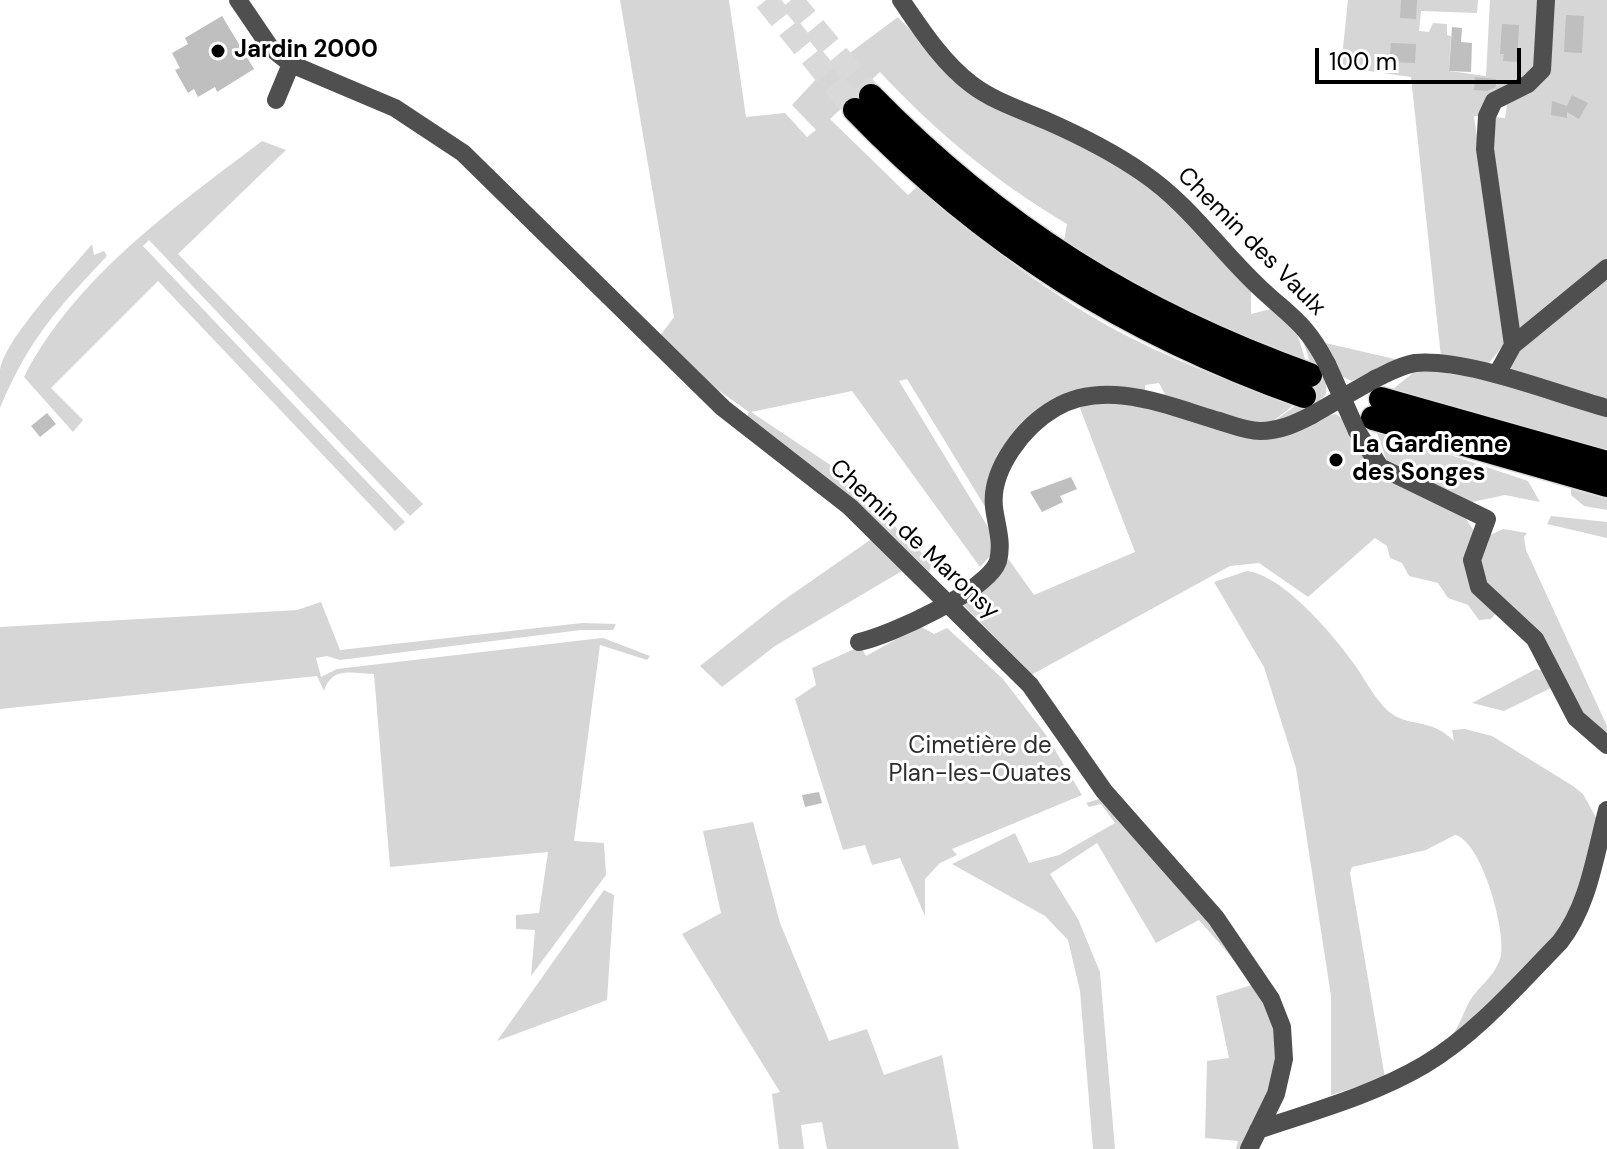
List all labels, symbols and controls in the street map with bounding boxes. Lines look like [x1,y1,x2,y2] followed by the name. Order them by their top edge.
[1319,32,1525,82] scale bar
[234,37,378,65] place label: Jardin 2000
[209,42,227,60] marker: Jardin 2000
[1329,46,1397,77] text: 100 m
[1171,162,1331,322] street label: Chemin des Vaulx
[1352,432,1508,488] place label: La Gardienne des Songes
[1327,451,1345,469] marker: La Gardienne des Songes
[823,454,1005,626] street label: Chemin de Maronsy
[889,733,1071,789] park label: Cimetière de Plan-les-Ouates

